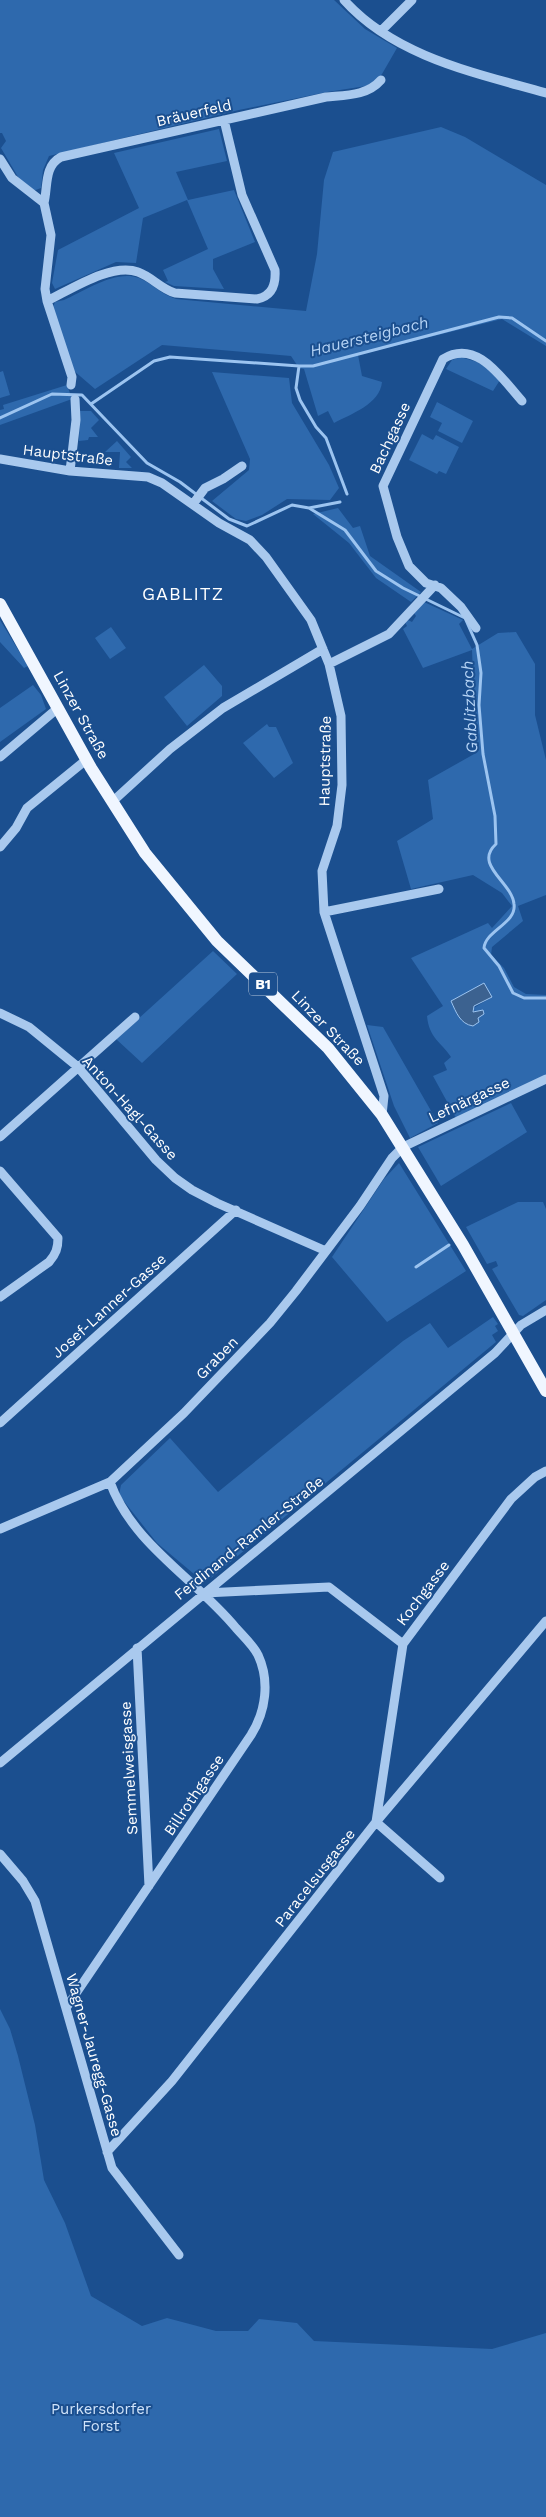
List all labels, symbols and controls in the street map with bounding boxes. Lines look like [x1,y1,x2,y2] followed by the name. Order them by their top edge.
[155,96,233,130] street label: Bräuerfeld
[308,313,430,360] water label: Hauersteigbach
[366,399,414,477] street label: Bachgasse
[22,441,114,469] street label: Hauptstraße
[142,583,224,604] district label: GABLITZ
[458,660,481,754] water label: Gablitzbach
[49,668,113,762] street label: Linzer Straße
[315,715,335,807] street label: Hauptstraße
[249,972,277,996] road number: B1
[288,987,368,1069] street label: Linzer Straße
[78,1052,182,1164] street label: Anton-Hagl-Gasse
[425,1073,513,1127] street label: Lefnärgasse
[48,1250,170,1362] street label: Josef-Lanner-Gasse
[192,1333,242,1383] street label: Graben
[171,1472,327,1604] street label: Ferdinand-Ramler-Straße
[393,1557,453,1629] street label: Kochgasse
[117,1701,141,1835] street label: Semmelweisgasse
[160,1751,228,1839] street label: Billrothgasse
[271,1825,359,1931] street label: Paracelsusgasse
[62,1971,126,2139] street label: Wagner-Jauregg-Gasse
[51,2400,151,2435] park label: Purkersdorfer Forst

